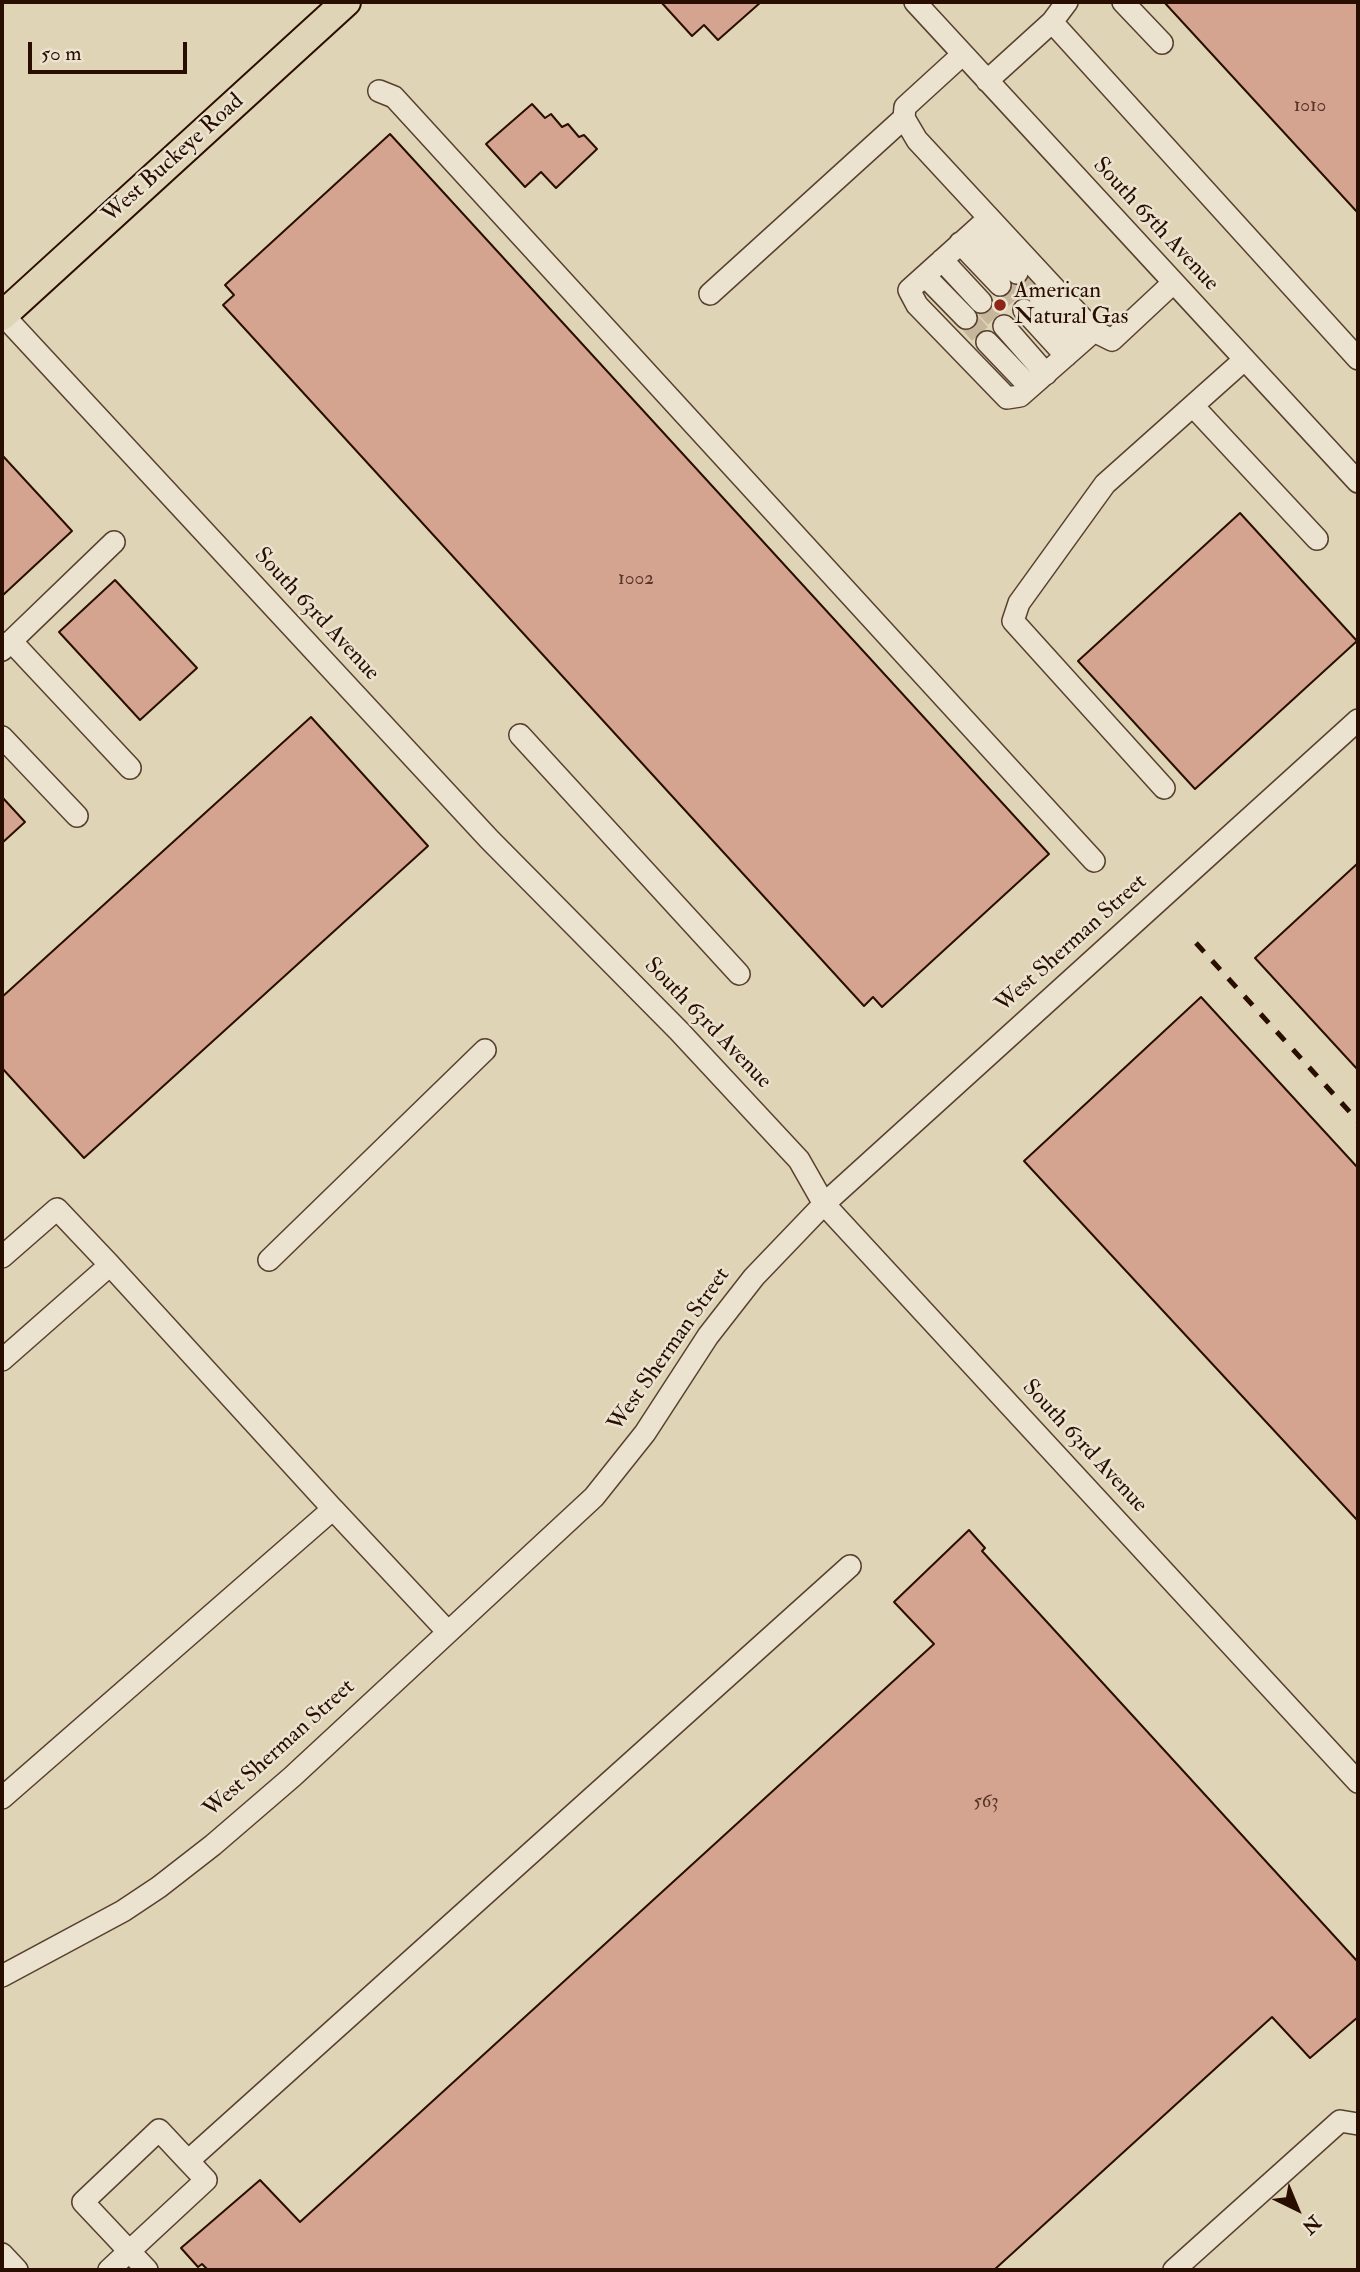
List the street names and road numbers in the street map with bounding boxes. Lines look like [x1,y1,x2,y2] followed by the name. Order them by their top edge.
[98,88,250,230] street label: West Buckeye Road
[1086,152,1224,298] street label: South 65th Avenue
[247,543,385,687] street label: South 63rd Avenue
[991,869,1153,1019] street label: West Sherman Street
[637,953,777,1095] street label: South 63rd Avenue
[603,1263,737,1437] street label: West Sherman Street
[1015,1375,1153,1519] street label: South 63rd Avenue
[199,1674,361,1824] street label: West Sherman Street

